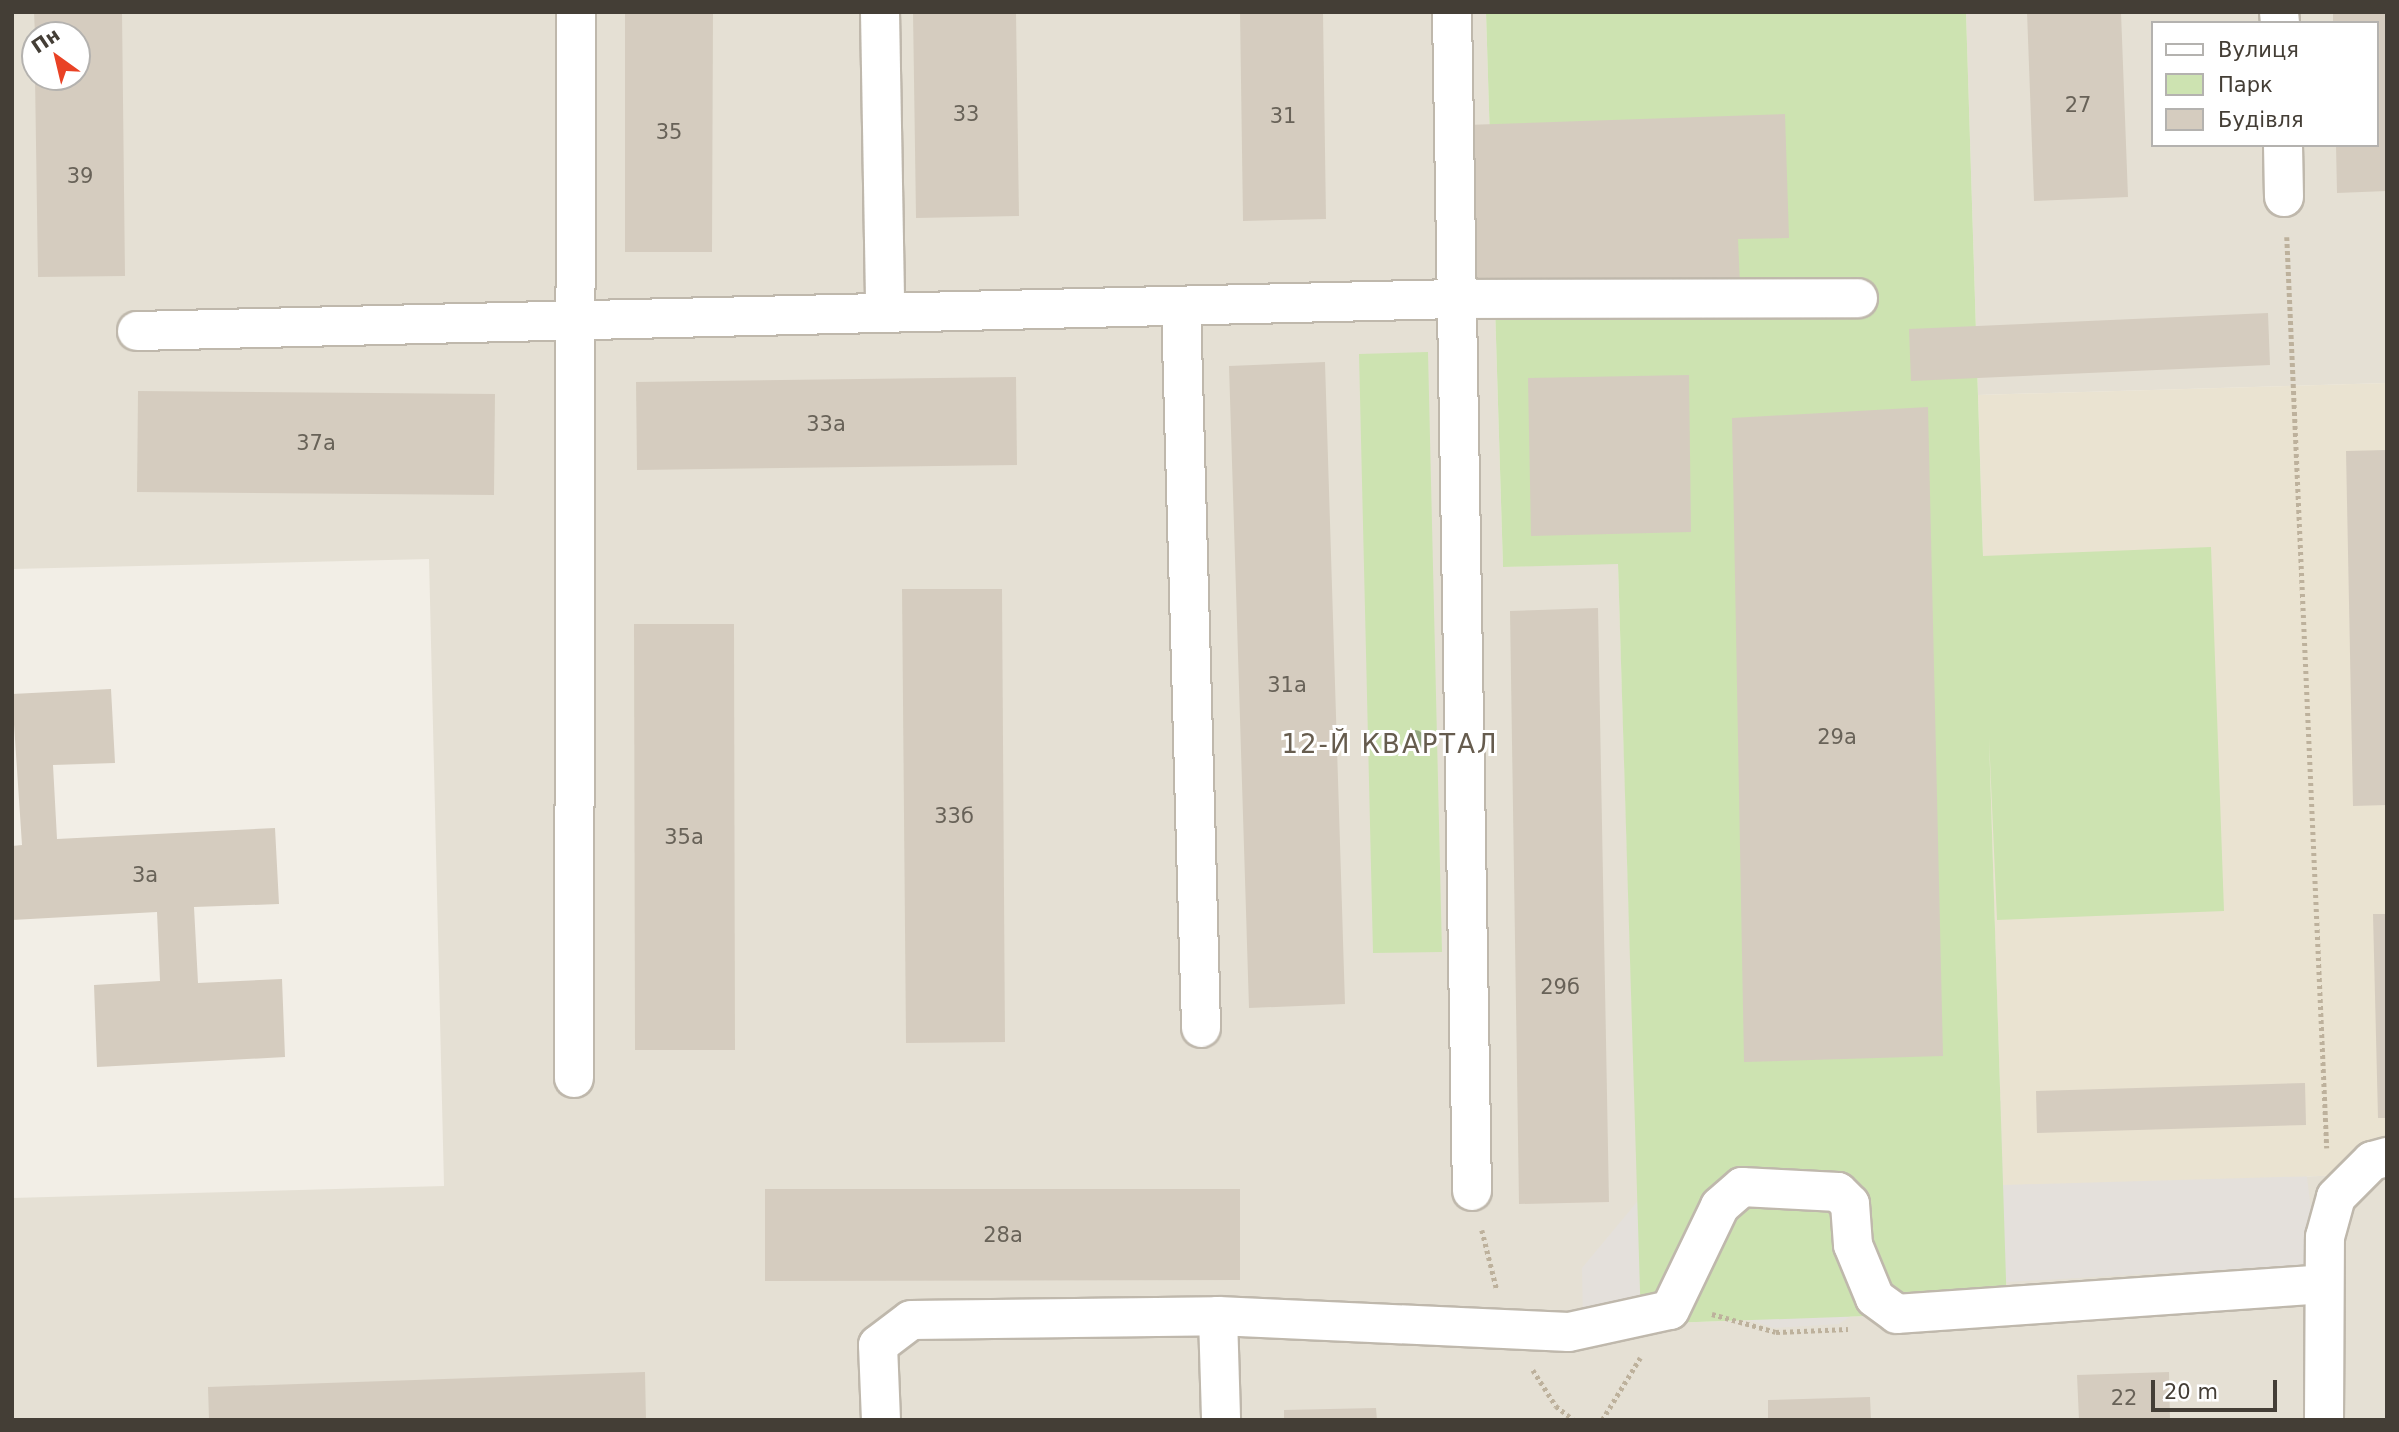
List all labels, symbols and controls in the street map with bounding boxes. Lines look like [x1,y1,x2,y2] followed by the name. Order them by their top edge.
[21,21,91,91] north arrow
[2150,21,2378,147] legend
[27,23,64,57] text: Пн
[2218,38,2299,62] text: Вулиця
[2218,73,2273,97] text: Парк
[2065,92,2091,118] house number: 27
[953,101,979,127] house number: 33
[1270,103,1296,129] house number: 31
[2218,108,2304,132] text: Будівля
[656,119,682,145] house number: 35
[67,163,93,189] house number: 39
[806,411,846,437] house number: 33а
[296,430,336,456] house number: 37а
[1267,672,1307,698] house number: 31а
[1817,724,1857,750] house number: 29а
[1283,729,1497,761] district label: 12-Й КВАРТАЛ
[934,803,974,829] house number: 33б
[664,824,704,850] house number: 35а
[132,862,158,888] house number: 3а
[1540,974,1580,1000] house number: 29б
[983,1222,1023,1248] house number: 28а
[2154,1366,2280,1410] scale bar
[2164,1380,2218,1404] text: 20 m
[2111,1385,2137,1411] house number: 22

